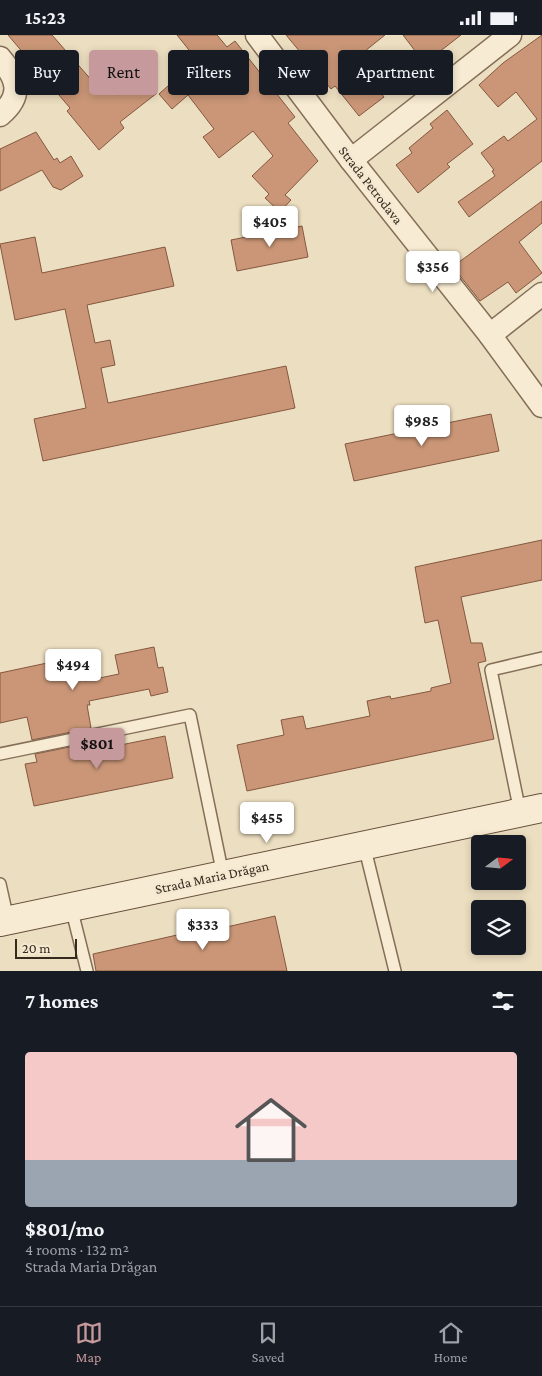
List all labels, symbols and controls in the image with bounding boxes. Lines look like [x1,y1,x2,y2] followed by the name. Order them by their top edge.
[25,7,66,28] text: 15:23
[15,50,79,95] chip: Buy
[89,50,158,95] chip: Rent
[168,50,249,95] chip: Filters
[259,50,328,95] chip: New
[338,50,453,95] chip: Apartment
[336,143,407,228] street label: Strada Petrodava
[240,205,300,248] pin: $405
[253,213,287,230] text: $405
[403,251,463,293] pin: $356
[417,258,449,275] text: $356
[392,405,452,447] pin: $985
[405,412,439,429] text: $985
[43,649,103,691] pin: $494
[56,656,90,673] text: $494
[67,727,127,770] pin: $801
[80,735,114,752] text: $801
[237,801,297,844] pin: $455
[251,809,283,826] text: $455
[471,835,526,890] north arrow
[471,835,526,955] map controls
[154,857,271,897] street label: Strada Maria Drăgan
[471,900,526,955] button: layers
[173,909,233,951] pin: $333
[187,916,219,933] text: $333
[15,936,78,959] scale bar
[22,940,50,956] text: 20 m
[489,987,517,1015] icon: filters
[25,989,98,1013] text: 7 homes
[226,1085,316,1175] icon: home
[25,1217,104,1241] text: $801/mo
[25,1241,129,1258] text: 4 rooms · 132 m²
[25,1258,157,1275] text: Strada Maria Drăgan
[75,1319,103,1365] tab: Map
[252,1319,285,1365] tab: Saved
[434,1319,467,1365] tab: Home

